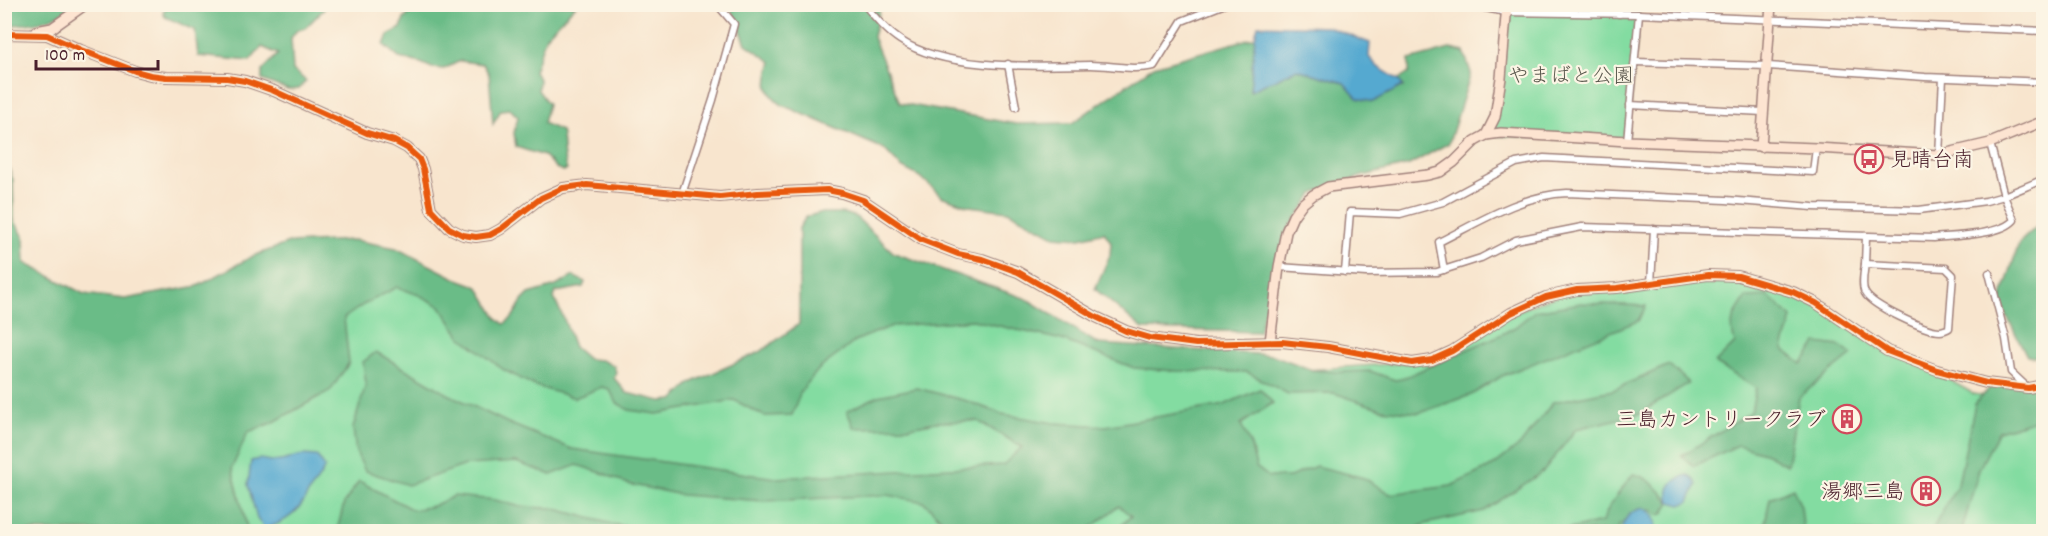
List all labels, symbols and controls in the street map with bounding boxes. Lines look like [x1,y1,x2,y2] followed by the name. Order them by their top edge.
[36,33,158,71] scale bar
[45,44,85,69] text: 100 m
[1508,63,1634,93] park label: やまばと公園
[1853,143,1885,175] bus stop icon: 見晴台南
[1890,147,1974,177] place label: 見晴台南
[1831,403,1863,435] building icon: 三島カントリークラブ
[1616,407,1826,437] place label: 三島カントリークラブ
[1910,475,1942,507] building icon: 湯郷三島
[1821,479,1905,509] place label: 湯郷三島

